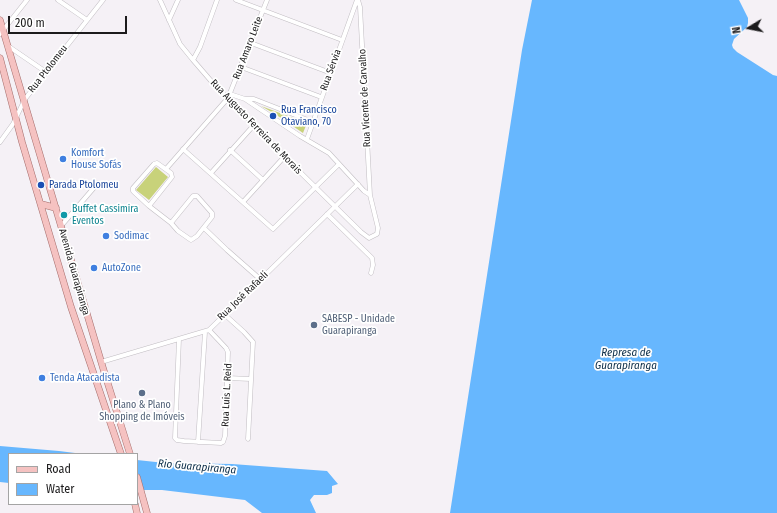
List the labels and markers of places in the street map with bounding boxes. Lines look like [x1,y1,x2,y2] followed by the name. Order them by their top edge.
[281,104,337,128] place label: Rua Francisco Otaviano, 70
[268,111,278,121] marker: Rua Francisco Otaviano, 70
[71,147,121,170] place label: Komfort House Sofás
[58,154,68,164] marker: Komfort House Sofás
[49,179,119,191] place label: Parada Ptolomeu
[36,180,46,190] marker: Parada Ptolomeu
[72,203,138,226] place label: Buffet Cassimira Eventos
[59,210,69,220] marker: Buffet Cassimira Eventos
[114,230,149,242] place label: Sodimac
[101,231,111,241] marker: Sodimac
[102,262,141,274] place label: AutoZone
[89,263,99,273] marker: AutoZone
[322,313,395,336] place label: SABESP - Unidade Guarapiranga
[309,320,319,330] marker: SABESP - Unidade Guarapiranga
[50,372,120,384] place label: Tenda Atacadista
[37,373,47,383] marker: Tenda Atacadista
[137,388,147,398] marker: Plano & Plano Shopping de Imóveis
[99,399,185,422] place label: Plano & Plano Shopping de Imóveis

